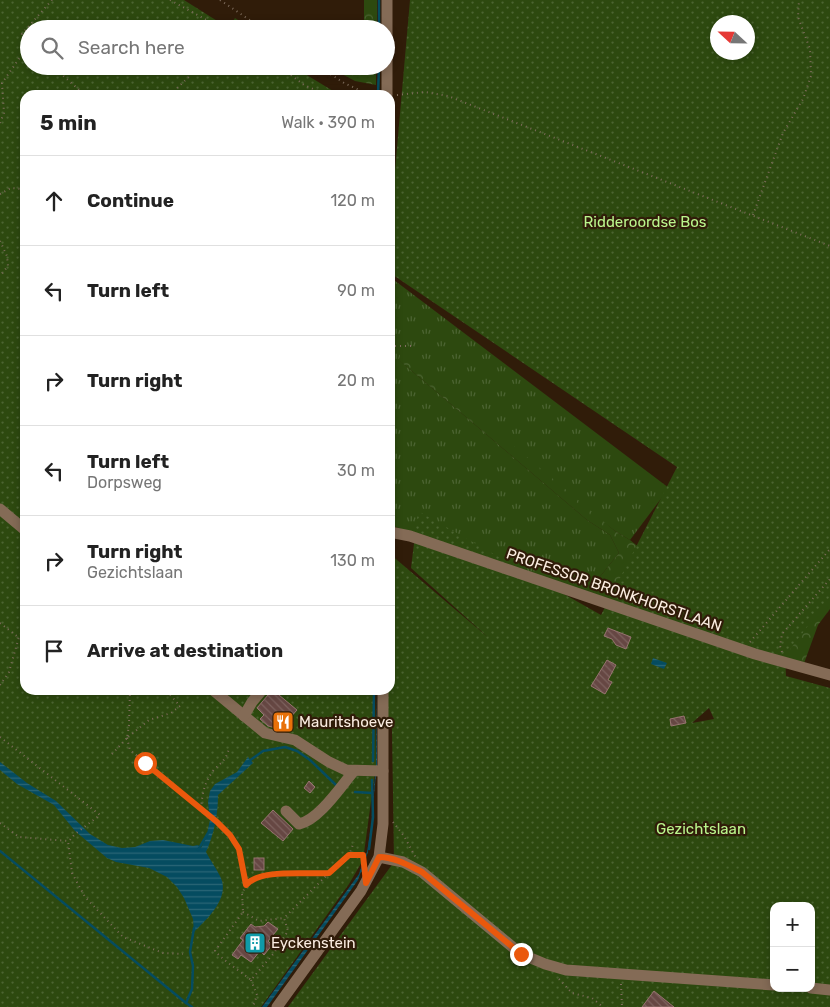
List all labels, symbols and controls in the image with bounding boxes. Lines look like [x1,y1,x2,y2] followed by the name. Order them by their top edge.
[710,15,755,60] north arrow
[20,20,395,75] search box
[38,34,66,62] icon: search
[78,36,185,59] text: Search here
[40,110,97,135] text: 5 min
[281,113,375,132] text: Walk · 390 m
[40,187,68,215] icon: ahead
[87,189,174,212] text: Continue
[330,191,375,210] text: 120 m
[584,213,707,231] park label: Ridderoordse Bos
[40,277,68,305] icon: left
[87,279,169,302] text: Turn left
[337,281,375,300] text: 90 m
[40,367,68,395] icon: right
[87,369,182,392] text: Turn right
[337,371,375,390] text: 20 m
[87,450,169,473] text: Turn left
[40,457,68,485] icon: left
[337,461,375,480] text: 30 m
[87,473,162,492] text: Dorpsweg
[87,540,182,563] text: Turn right
[504,545,724,635] street label: PROFESSOR BRONKHORSTLAAN
[40,547,68,575] icon: right
[330,551,375,570] text: 130 m
[87,563,183,582] text: Gezichtslaan
[40,637,68,665] icon: arrive
[87,639,283,662] text: Arrive at destination
[271,710,295,734] restaurant icon: Mauritshoeve
[299,713,393,731] place label: Mauritshoeve
[134,752,157,775] route start
[656,820,746,838] park label: Gezichtslaan
[770,902,815,992] map controls
[770,902,815,947] button: +
[243,931,267,955] building icon: Eyckenstein
[271,934,356,952] place label: Eyckenstein
[510,943,533,966] route end
[770,947,815,992] button: −

